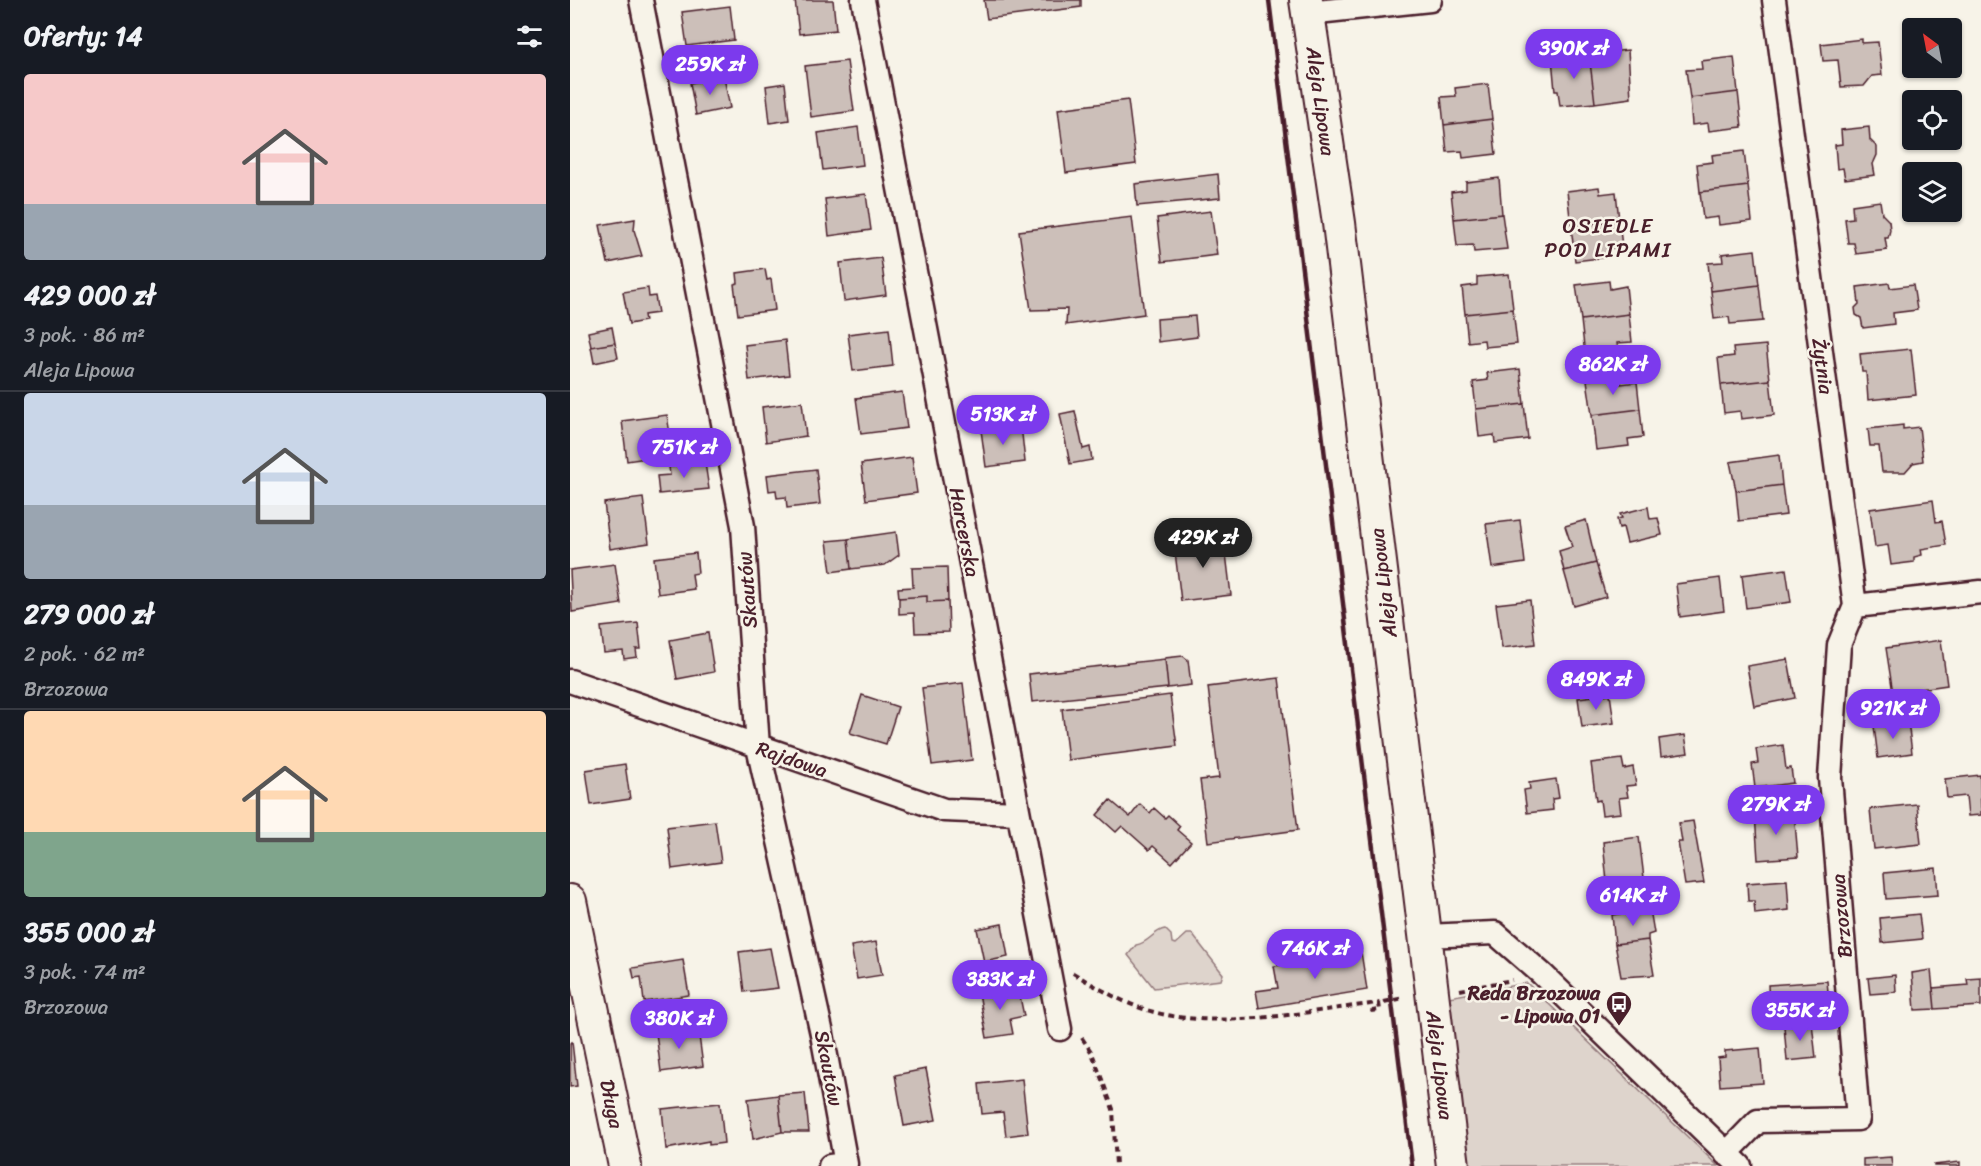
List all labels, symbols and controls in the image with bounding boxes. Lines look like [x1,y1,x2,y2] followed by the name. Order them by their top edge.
[24,13,142,59] text: Oferty: 14
[1902,18,1962,78] north arrow
[1902,18,1962,222] map controls
[513,20,546,53] icon: filters
[1519,29,1629,80] pin: 390K zł
[1539,31,1609,66] text: 390K zł
[1295,43,1346,159] street label: Aleja Lipowa
[655,45,765,96] pin: 259K zł
[675,47,745,82] text: 259K zł
[1902,90,1962,150] button: locate
[231,113,339,221] icon: home
[1902,162,1962,222] button: layers
[1544,207,1672,269] district label: OSIEDLE POD LIPAMI
[24,272,155,318] text: 429 000 zł
[24,318,145,353] text: 3 pok. · 86 m²
[1801,336,1844,397] street label: Żytnia
[1558,345,1668,396] pin: 862K zł
[1579,347,1647,382] text: 862K zł
[24,353,134,388] text: Aleja Lipowa
[948,395,1058,446] pin: 513K zł
[970,397,1036,432] text: 513K zł
[629,428,739,479] pin: 751K zł
[651,430,717,465] text: 751K zł
[231,432,339,540] icon: home
[939,484,990,580] street label: Harcerska
[1148,518,1258,569] pin: 429K zł
[1168,520,1238,555] text: 429K zł
[1359,525,1408,641] street label: Aleja Lipowa
[727,550,768,629] street label: Skautów
[24,591,153,637] text: 279 000 zł
[24,637,145,672] text: 2 pok. · 62 m²
[1541,660,1651,711] pin: 849K zł
[1561,662,1631,697] text: 849K zł
[24,672,108,707] text: Brzozowa
[1838,689,1948,740] pin: 921K zł
[1860,691,1926,726] text: 921K zł
[752,731,832,788] street label: Rajdowa
[231,750,339,858] icon: home
[1721,785,1831,836] pin: 279K zł
[1742,787,1810,822] text: 279K zł
[1820,873,1863,959] street label: Brzozowa
[1578,876,1688,927] pin: 614K zł
[1600,878,1666,913] text: 614K zł
[24,909,154,955] text: 355 000 zł
[1260,929,1370,980] pin: 746K zł
[1281,931,1349,966] text: 746K zł
[24,955,146,990] text: 3 pok. · 74 m²
[945,960,1055,1011] pin: 383K zł
[966,962,1034,997] text: 383K zł
[1467,976,1601,1034] place label: Reda Brzozowa - Lipowa 01
[1604,989,1634,1027] bus stop icon: Reda Brzozowa - Lipowa 01
[24,990,108,1025] text: Brzozowa
[1745,991,1855,1042] pin: 355K zł
[1766,993,1834,1028] text: 355K zł
[624,999,734,1050] pin: 380K zł
[644,1001,714,1036] text: 380K zł
[1415,1007,1464,1123] street label: Aleja Lipowa
[804,1027,853,1109] street label: Skautów
[589,1076,634,1133] street label: Długa

